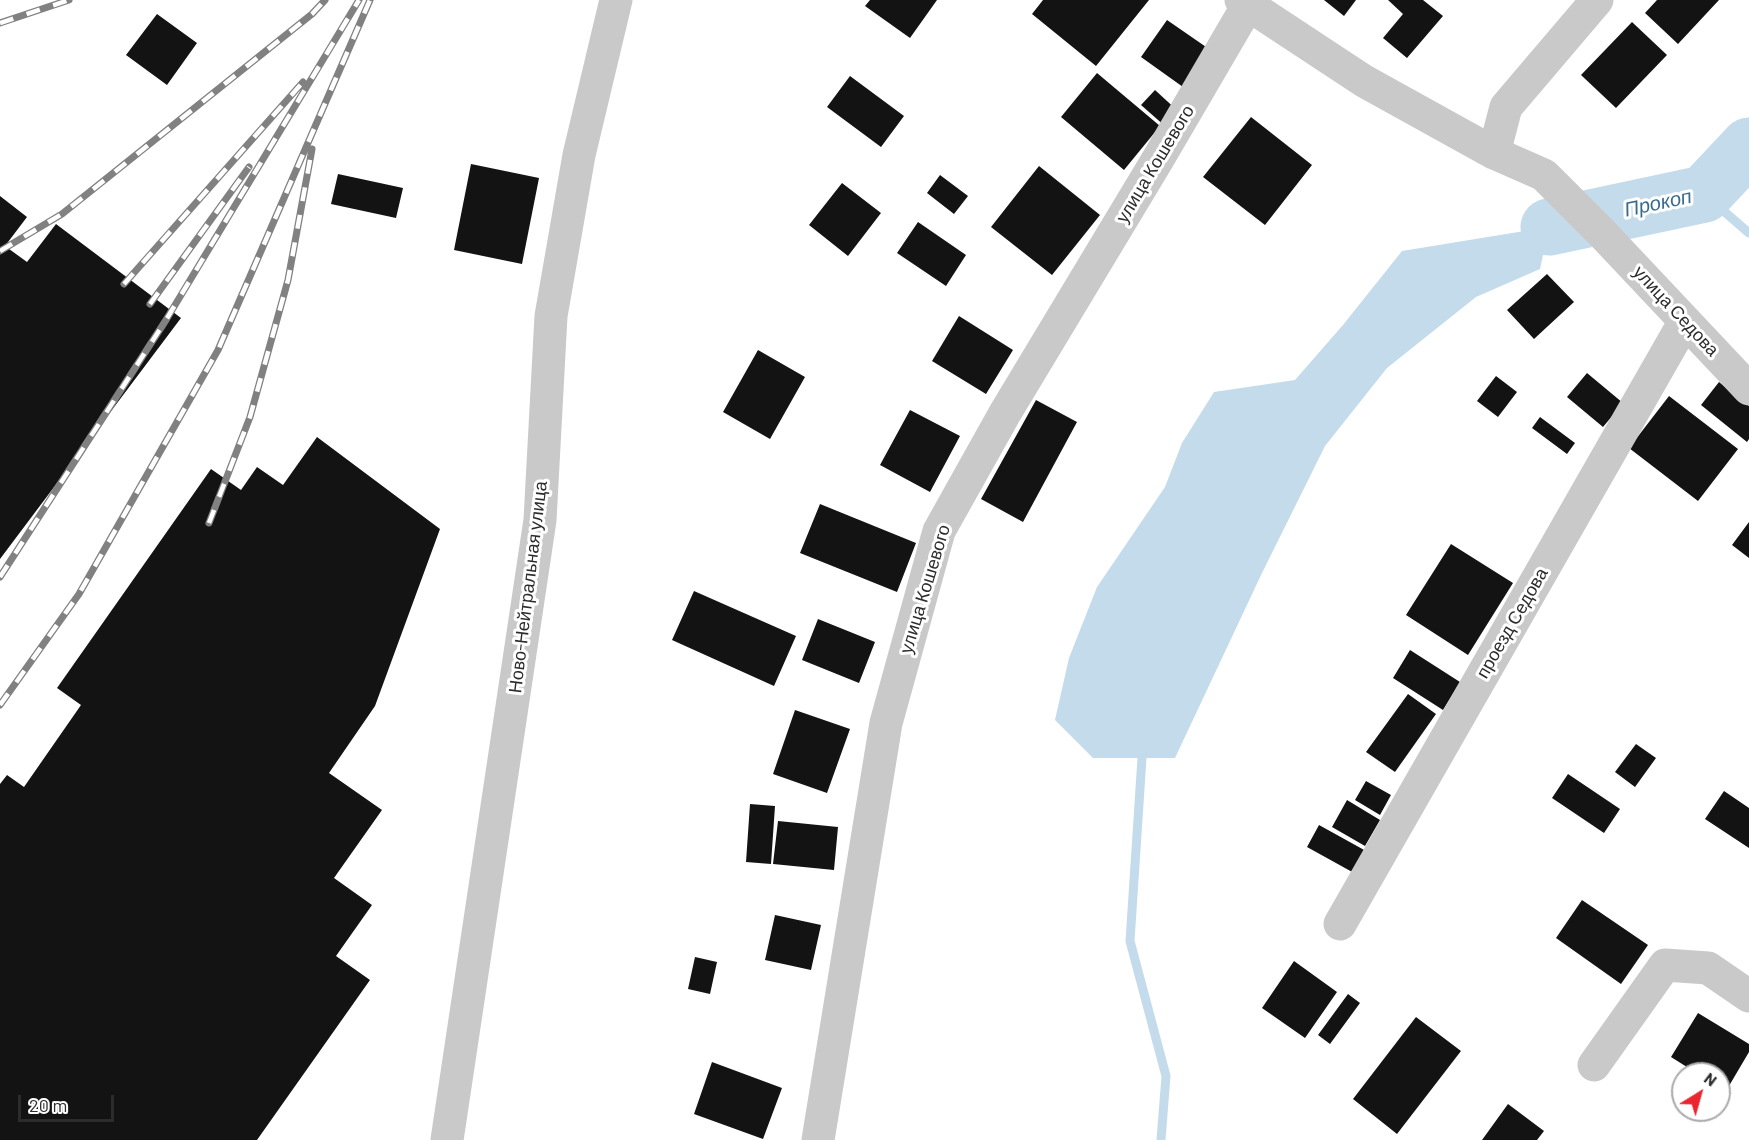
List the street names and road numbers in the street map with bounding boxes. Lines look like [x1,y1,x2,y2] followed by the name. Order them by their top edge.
[1111,101,1199,227] street label: улица Кошевого
[1629,261,1723,361] street label: улица Седова
[504,480,552,694] street label: Ново-Нейтральная улица
[895,522,955,656] street label: улица Кошевого
[1472,564,1552,682] street label: проезд Седова

